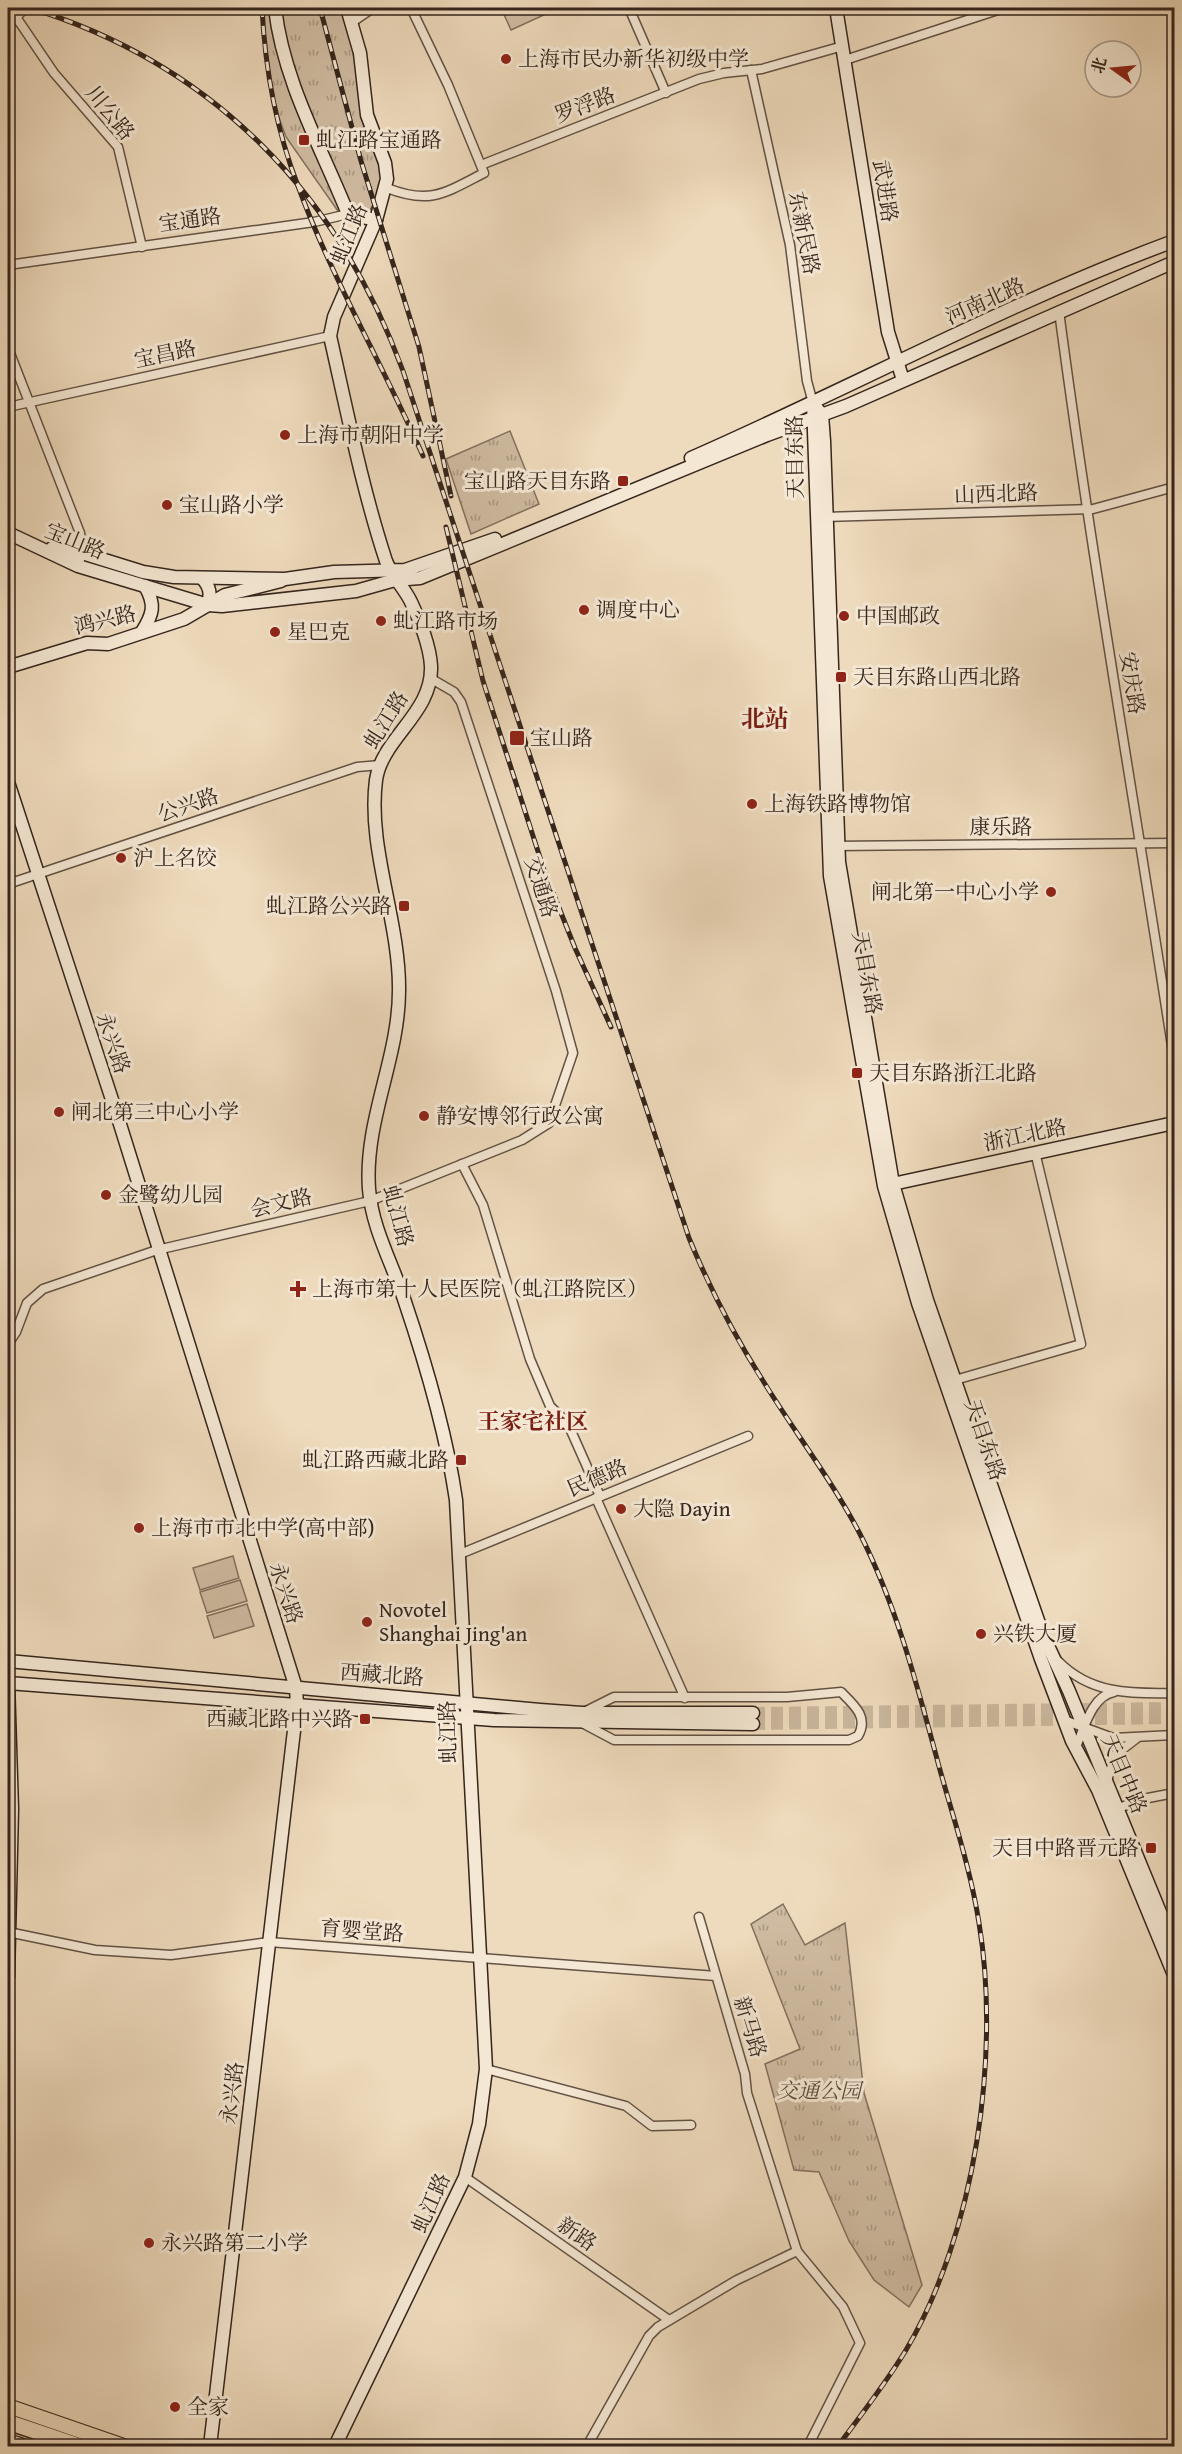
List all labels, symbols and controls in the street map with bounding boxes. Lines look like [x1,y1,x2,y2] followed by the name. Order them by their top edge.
[1083,39,1143,99] north arrow
[518,43,749,74] place label: 上海市民办新华初级中学
[499,52,513,66] marker: 上海市民办新华初级中学
[1085,54,1112,76] text: 北
[79,78,142,147] street label: 川公路
[550,79,620,130] street label: 罗浮路
[316,124,442,155] place label: 虬江路宝通路
[297,133,311,147] marker: 虬江路宝通路
[865,157,906,224] street label: 武进路
[781,189,828,277] street label: 东新民路
[322,199,375,269] street label: 虬江路
[157,200,223,239] street label: 宝通路
[940,269,1029,332] street label: 河南北路
[131,332,199,375] street label: 宝昌路
[778,415,811,499] street label: 天目东路
[297,419,444,450] place label: 上海市朝阳中学
[278,428,292,442] marker: 上海市朝阳中学
[464,465,611,496] place label: 宝山路天目东路
[616,474,630,488] marker: 宝山路天目东路
[953,477,1038,510] street label: 山西北路
[179,489,284,520] place label: 宝山路小学
[160,498,174,512] marker: 宝山路小学
[40,514,110,567] street label: 宝山路
[596,594,680,625] place label: 调度中心
[71,597,139,642] street label: 鸿兴路
[856,600,940,631] place label: 中国邮政
[577,603,591,617] marker: 调度中心
[393,605,498,636] place label: 虬江路市场
[837,609,851,623] marker: 中国邮政
[374,614,388,628] marker: 虬江路市场
[287,616,350,647] place label: 星巴克
[268,625,282,639] marker: 星巴克
[1112,649,1153,716] street label: 安庆路
[853,661,1021,692] place label: 天目东路山西北路
[834,670,848,684] marker: 天目东路山西北路
[356,685,415,755] street label: 虬江路
[741,701,789,736] district label: 北站
[530,722,593,753] place label: 宝山路
[508,729,526,747] marker: 宝山路
[153,780,223,829] street label: 公兴路
[764,788,911,819] place label: 上海铁路博物馆
[745,797,759,811] marker: 上海铁路博物馆
[970,811,1033,842] street label: 康乐路
[133,842,217,873] place label: 沪上名饺
[114,851,128,865] marker: 沪上名饺
[517,852,566,922] street label: 交通路
[871,876,1039,907] place label: 闸北第一中心小学
[1044,885,1058,899] marker: 闸北第一中心小学
[266,890,392,921] place label: 虬江路公兴路
[397,899,411,913] marker: 虬江路公兴路
[845,929,890,1017] street label: 天目东路
[89,1008,138,1078] street label: 永兴路
[869,1057,1037,1088] place label: 天目东路浙江北路
[850,1066,864,1080] marker: 天目东路浙江北路
[71,1096,239,1127] place label: 闸北第三中心小学
[436,1100,604,1131] place label: 静安博邻行政公寓
[52,1105,66,1119] marker: 闸北第三中心小学
[417,1109,431,1123] marker: 静安博邻行政公寓
[981,1111,1069,1158] street label: 浙江北路
[118,1179,223,1210] place label: 金鹭幼儿园
[247,1180,315,1225] street label: 会文路
[375,1181,422,1250] street label: 虬江路
[99,1188,113,1202] marker: 金鹭幼儿园
[312,1273,648,1304] place label: 上海市第十人民医院（虬江路院区）
[289,1280,307,1298] marker: 上海市第十人民医院（虬江路院区）
[957,1395,1014,1485] street label: 天目东路
[478,1405,588,1437] district label: 王家宅社区
[302,1444,449,1475] place label: 虬江路西藏北路
[562,1451,632,1504] street label: 民德路
[454,1453,468,1467] marker: 虬江路西藏北路
[633,1493,731,1524] place label: 大隐 Dayin
[614,1502,628,1516] marker: 大隐 Dayin
[151,1512,375,1543] place label: 上海市市北中学(高中部)
[132,1521,146,1535] marker: 上海市市北中学(高中部)
[262,1558,311,1628] street label: 永兴路
[379,1594,528,1649] place label: Novotel Shanghai Jing'an
[360,1615,374,1629] marker: Novotel Shanghai Jing'an
[993,1618,1077,1649] place label: 兴铁大厦
[974,1627,988,1641] marker: 兴铁大厦
[339,1656,425,1693] street label: 西藏北路
[431,1700,464,1764] street label: 虬江路
[206,1703,353,1734] place label: 西藏北路中兴路
[358,1712,372,1726] marker: 西藏北路中兴路
[1094,1729,1155,1819] street label: 天目中路
[992,1832,1139,1863] place label: 天目中路晋元路
[1144,1841,1158,1855] marker: 天目中路晋元路
[319,1912,405,1949] street label: 育婴堂路
[726,1992,775,2062] street label: 新马路
[212,2060,251,2126] street label: 永兴路
[777,2075,864,2106] park label: 交通公园
[404,2168,458,2238] street label: 虬江路
[551,2209,603,2258] street label: 新路
[161,2227,308,2258] place label: 永兴路第二小学
[142,2236,156,2250] marker: 永兴路第二小学
[187,2391,229,2422] place label: 全家
[168,2400,182,2414] marker: 全家

